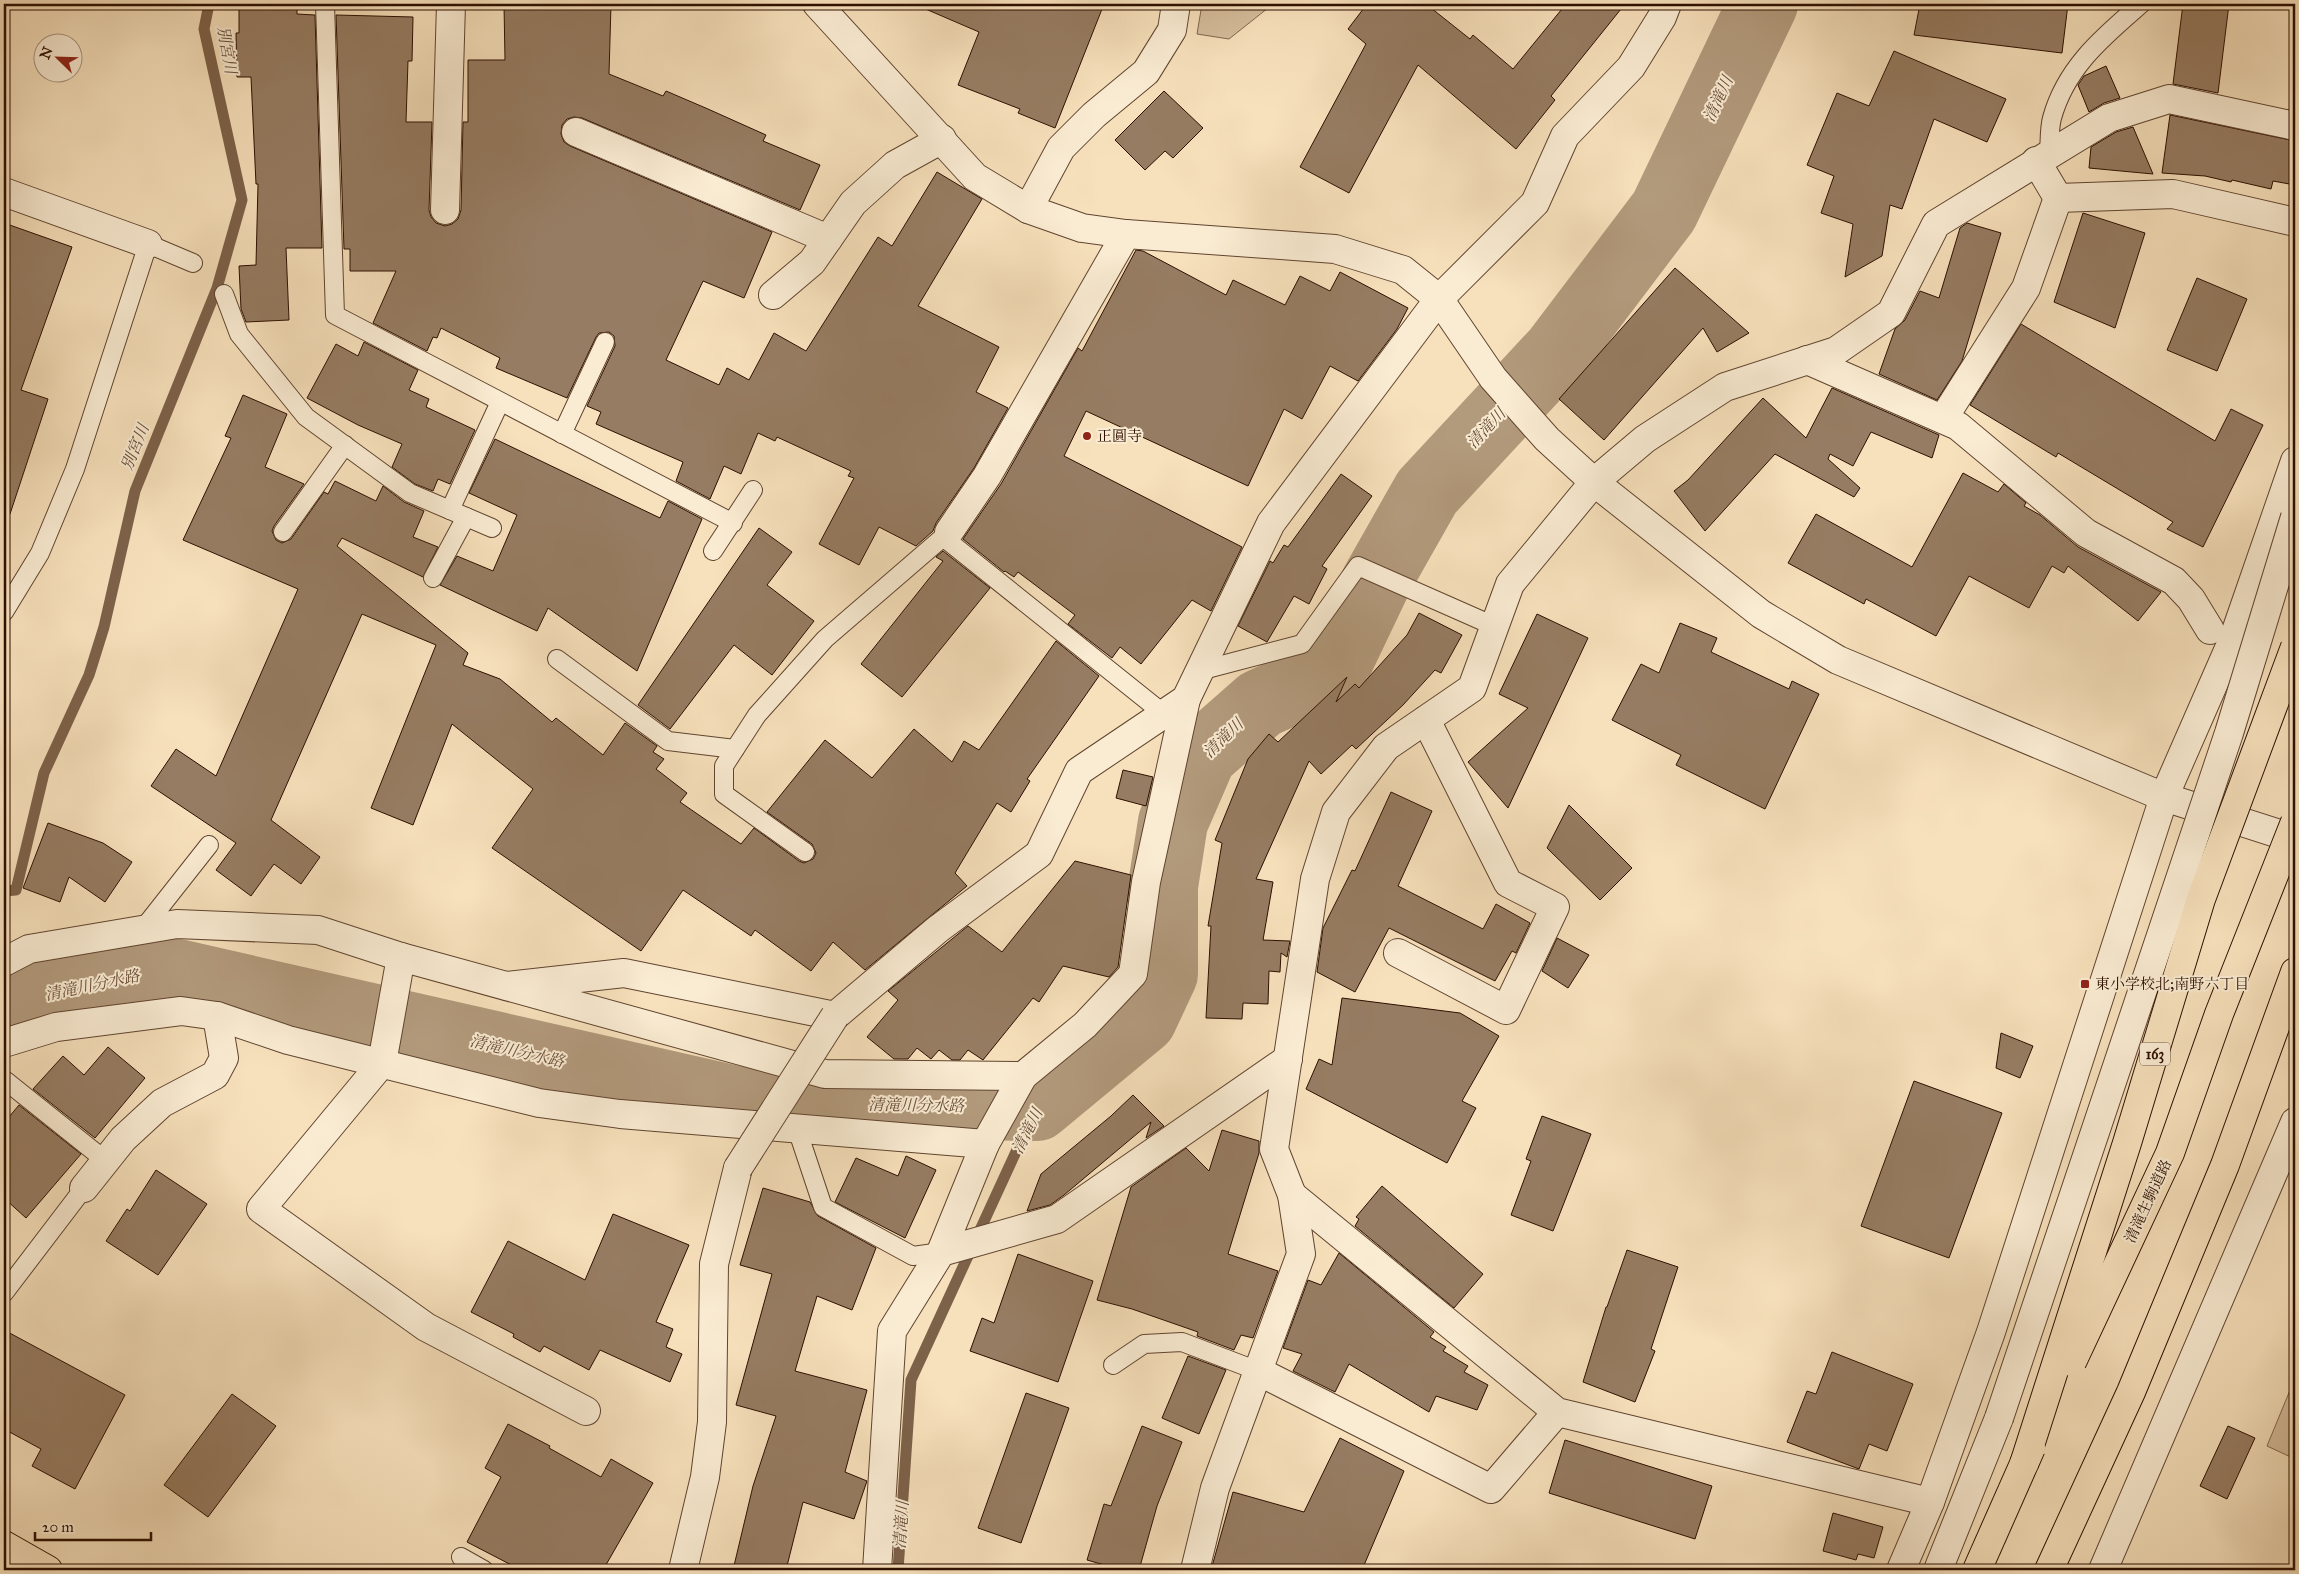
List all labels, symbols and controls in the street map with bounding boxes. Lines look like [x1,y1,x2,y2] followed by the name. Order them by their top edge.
[213,25,241,77] water label: 別宮川
[32,32,82,82] north arrow
[36,44,57,62] text: N
[1699,71,1738,125] water label: 清滝川
[1463,403,1511,452] water label: 清滝川
[117,419,154,473] water label: 別宮川
[1097,427,1142,445] place label: 正圓寺
[1081,430,1093,442] marker: 正圓寺
[1199,713,1248,762] water label: 清滝川
[43,966,142,1004] water label: 清滝川分水路
[2095,975,2249,993] place label: 東小学校北;南野六丁目
[2079,978,2091,990] marker: 東小学校北;南野六丁目
[468,1031,567,1071] water label: 清滝川分水路
[2140,1042,2170,1066] road number: 163
[868,1095,965,1115] water label: 清滝川分水路
[1008,1104,1047,1157] water label: 清滝川
[2121,1156,2175,1246] street label: 清滝生駒道路
[890,1498,912,1550] water label: 清滝川
[35,1509,151,1541] scale bar
[42,1518,74,1536] text: 20 m

